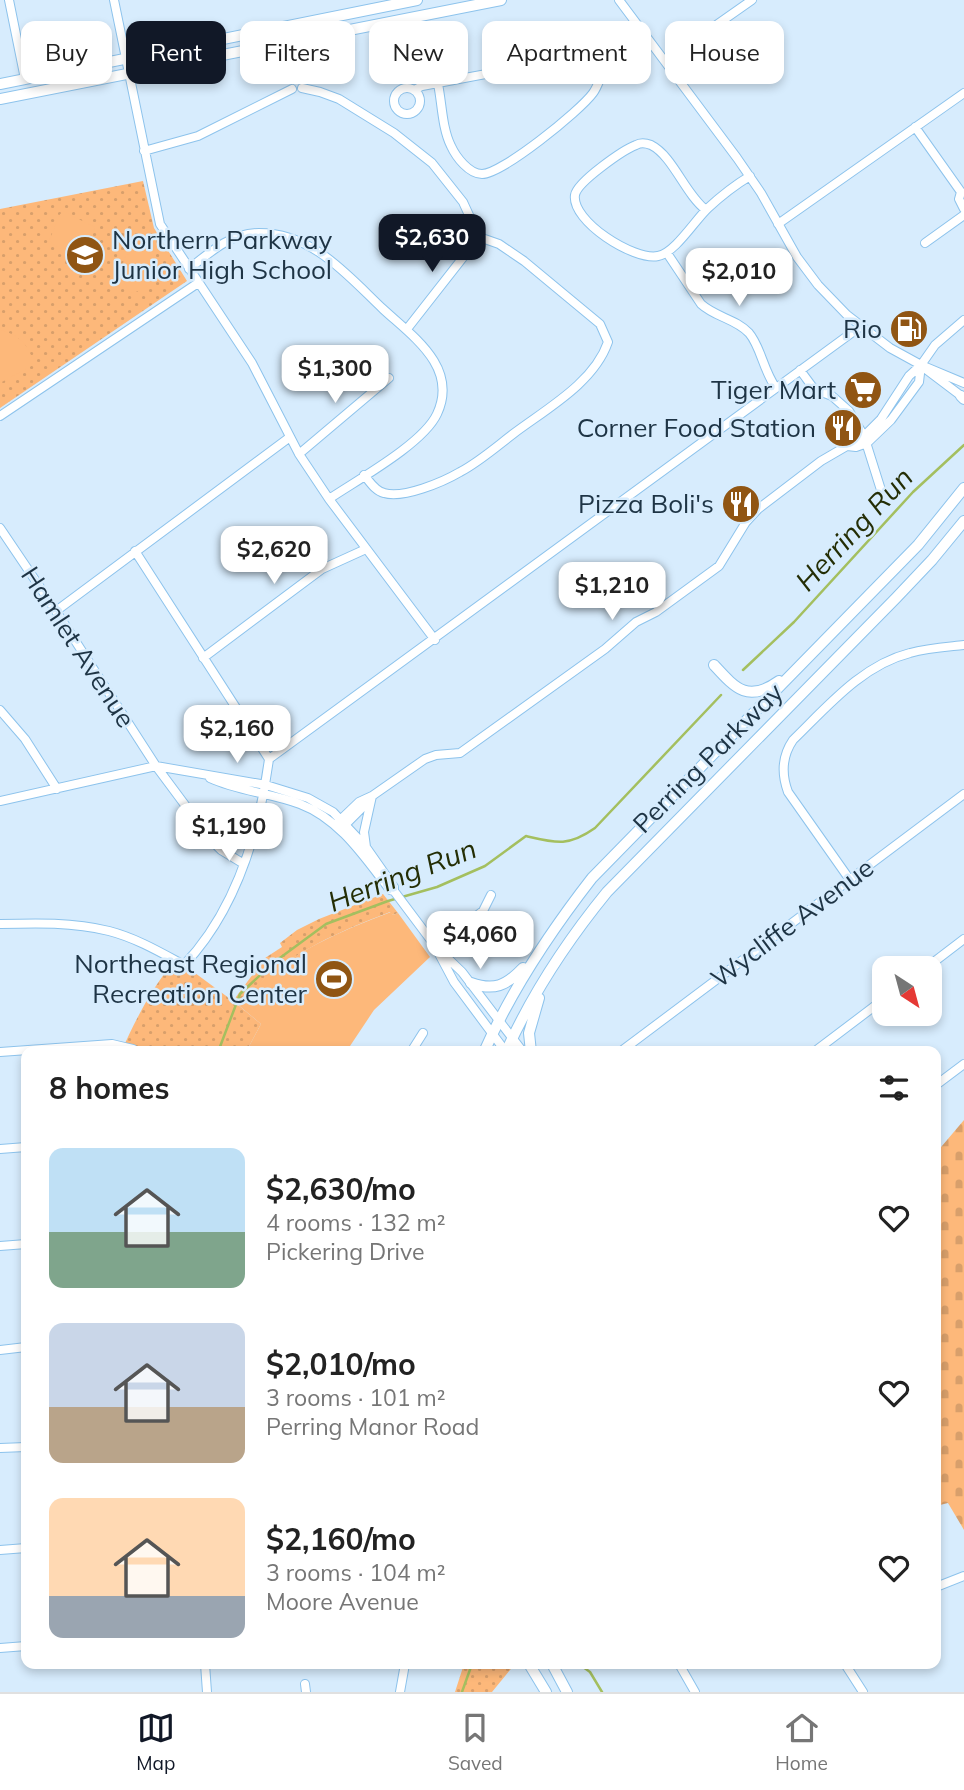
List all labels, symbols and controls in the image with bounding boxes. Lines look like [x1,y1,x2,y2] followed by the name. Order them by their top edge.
[21,21,112,84] chip: Buy
[126,21,226,84] chip: Rent
[240,21,355,84] chip: Filters
[369,21,468,84] chip: New
[482,21,651,84] chip: Apartment
[665,21,784,84] chip: House
[375,215,489,274] pin: $2,630
[395,222,469,251] text: $2,630
[112,223,332,286] place label: Northern Parkway Junior High School
[64,234,106,276] school or university icon: Northern Parkway Junior High School
[682,248,796,308] pin: $2,010
[702,256,776,285] text: $2,010
[888,308,930,350] fuel station icon: Rio
[843,312,882,345] place label: Rio
[278,346,392,405] pin: $1,300
[298,353,372,382] text: $1,300
[842,369,884,411] supermarket icon: Tiger Mart
[711,373,836,406] place label: Tiger Mart
[822,407,864,449] restaurant icon: Corner Food Station
[577,411,816,444] place label: Corner Food Station
[788,460,920,598] water label: Herring Run
[720,483,762,525] restaurant icon: Pizza Boli's
[578,487,714,520] place label: Pizza Boli's
[217,526,331,586] pin: $2,620
[237,534,311,563] text: $2,620
[14,560,143,733] street label: Hamlet Avenue
[555,562,669,622] pin: $1,210
[575,570,649,599] text: $1,210
[626,675,790,840] street label: Perring Parkway
[180,706,294,765] pin: $2,160
[200,713,274,742] text: $2,160
[172,804,286,863] pin: $1,190
[192,811,266,840] text: $1,190
[323,830,481,919] water label: Herring Run
[704,851,880,995] street label: Wycliffe Avenue
[423,912,537,971] pin: $4,060
[443,919,517,948] text: $4,060
[74,947,308,1010] place label: Northeast Regional Recreation Center
[872,956,942,1026] north arrow
[872,956,942,1026] map controls
[313,958,355,1000] sports icon: Northeast Regional Recreation Center
[49,1069,170,1107] text: 8 homes
[875,1069,913,1107] icon: filters
[266,1170,416,1208] text: $2,630/mo
[105,1176,189,1260] icon: home
[875,1199,913,1237] icon: heart
[266,1208,446,1237] text: 4 rooms · 132 m²
[266,1237,425,1266] text: Pickering Drive
[266,1345,416,1383] text: $2,010/mo
[105,1351,189,1435] icon: home
[875,1374,913,1412] icon: heart
[266,1383,446,1412] text: 3 rooms · 101 m²
[266,1412,479,1441] text: Perring Manor Road
[266,1520,416,1558] text: $2,160/mo
[105,1526,189,1610] icon: home
[875,1549,913,1587] icon: heart
[266,1558,446,1587] text: 3 rooms · 104 m²
[266,1587,419,1616] text: Moore Avenue
[136,1709,175,1775] tab: Map
[448,1709,503,1775] tab: Saved
[775,1709,828,1775] tab: Home

